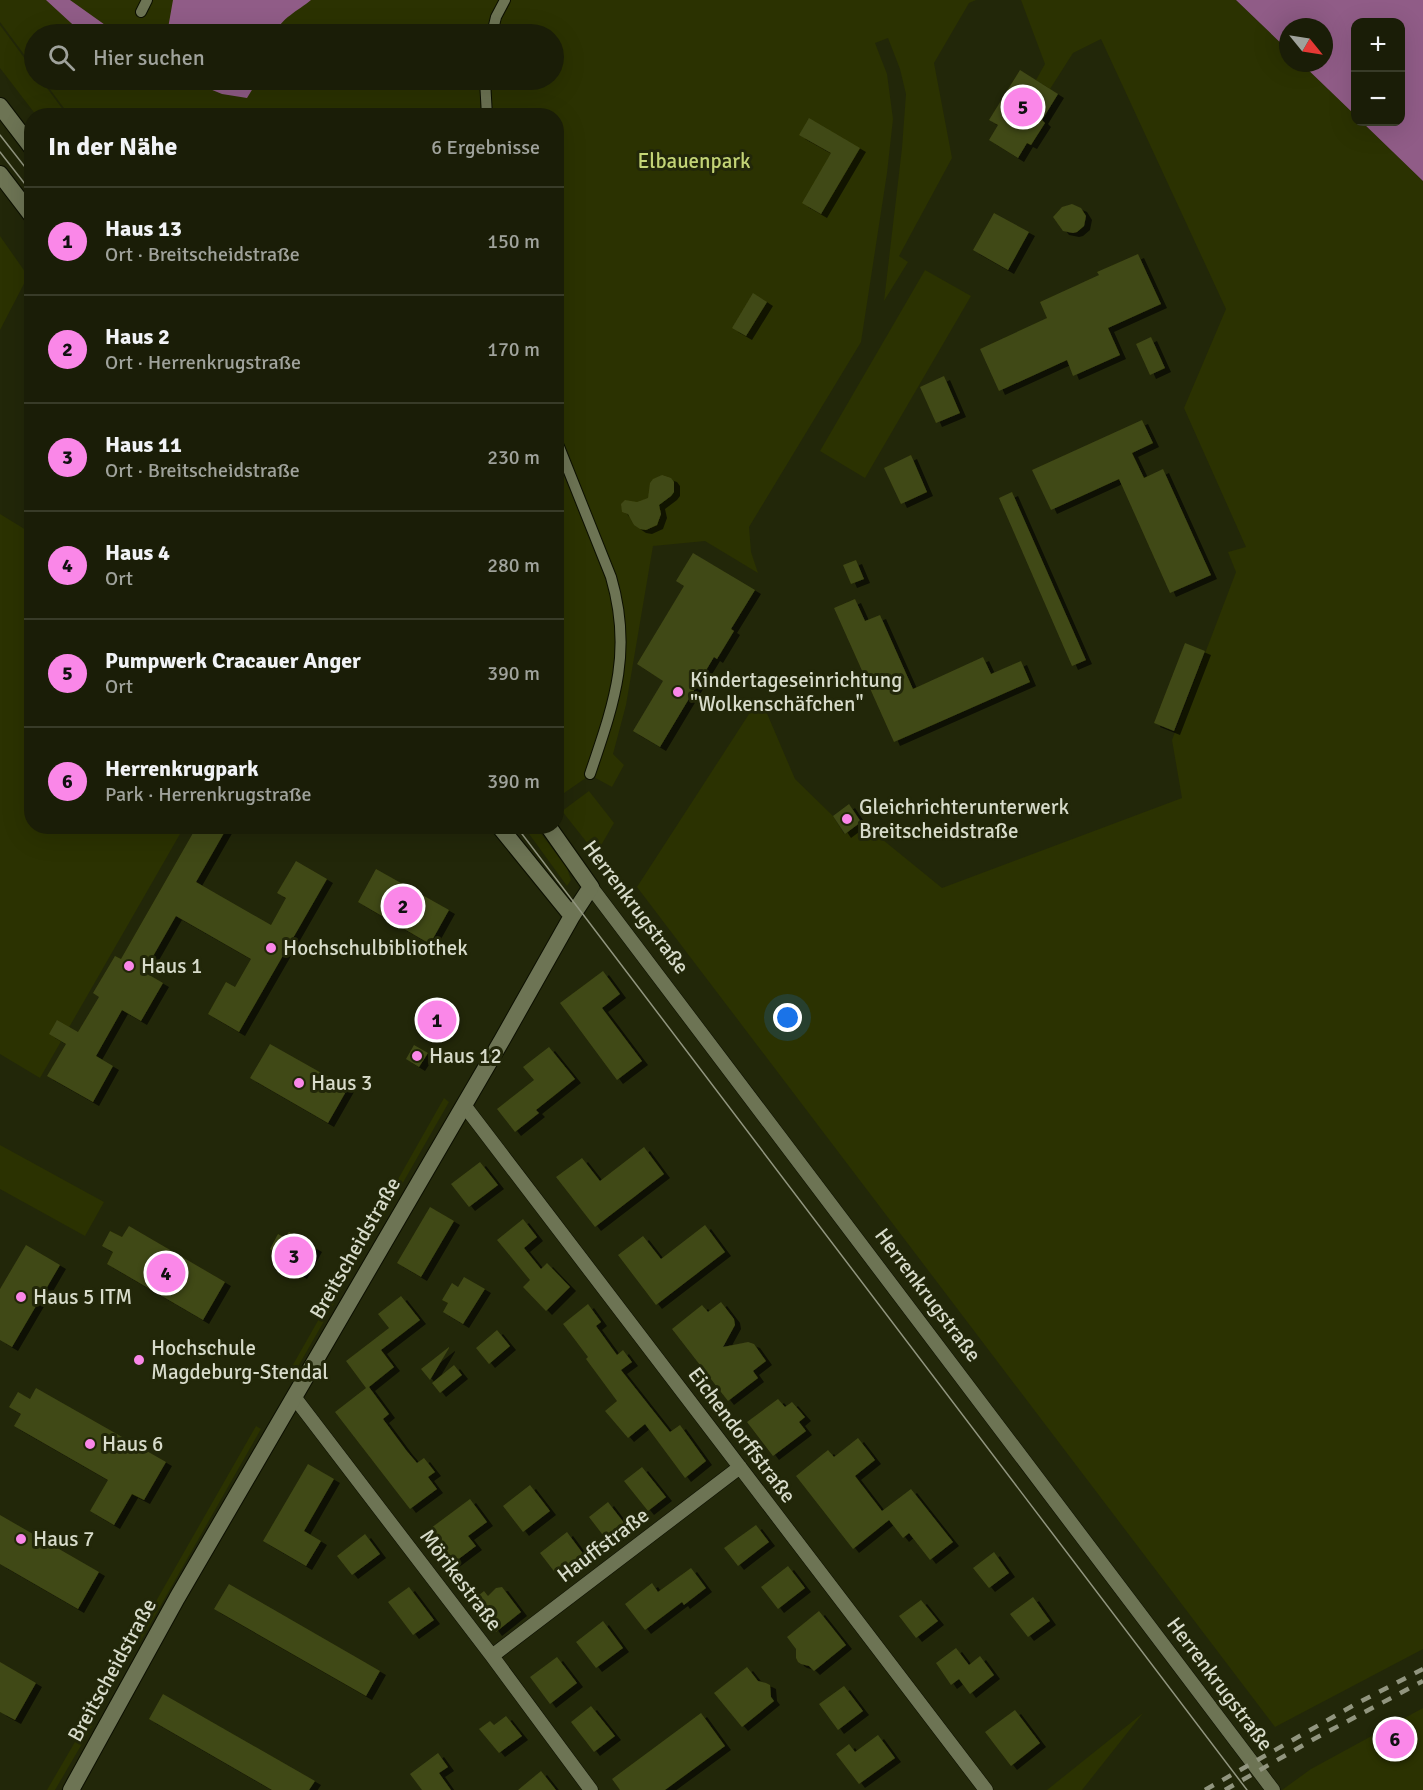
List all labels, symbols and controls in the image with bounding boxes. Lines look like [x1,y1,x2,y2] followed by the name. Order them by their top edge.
[1279,18,1333,72] north arrow
[1351,18,1405,126] map controls
[1351,18,1405,72] button: +
[24,24,564,90] search box
[45,41,78,74] icon: search
[93,44,205,71] text: Hier suchen
[1351,72,1405,126] button: −
[1004,84,1042,130] pin: 5
[48,131,178,163] text: In der Nähe
[431,135,540,160] text: 6 Ergebnisse
[637,148,751,174] park label: Elbauenpark
[105,215,182,242] text: Haus 13
[62,229,73,254] text: 1
[487,229,540,254] text: 150 m
[105,242,300,267] text: Ort · Breitscheidstraße
[105,323,170,350] text: Haus 2
[62,337,73,362] text: 2
[487,337,540,362] text: 170 m
[105,350,301,375] text: Ort · Herrenkrugstraße
[105,431,182,458] text: Haus 11
[62,445,73,470] text: 3
[487,445,540,470] text: 230 m
[105,458,300,483] text: Ort · Breitscheidstraße
[105,539,170,566] text: Haus 4
[62,553,73,578] text: 4
[487,553,540,578] text: 280 m
[105,566,133,591] text: Ort
[105,647,361,674] text: Pumpwerk Cracauer Anger
[62,661,73,686] text: 5
[487,661,540,686] text: 390 m
[690,667,902,717] place label: Kindertageseinrichtung "Wolkenschäfchen"
[105,674,133,699] text: Ort
[671,685,685,699] marker: Kindertageseinrichtung "Wolkenschäfchen"
[105,755,259,782] text: Herrenkrugpark
[62,769,73,794] text: 6
[487,769,540,794] text: 390 m
[105,782,312,807] text: Park · Herrenkrugstraße
[859,794,1069,844] place label: Gleichrichterunterwerk Breitscheidstraße
[840,812,854,826] marker: Gleichrichterunterwerk Breitscheidstraße
[577,835,695,979] street label: Herrenkrugstraße
[384,884,422,928] pin: 2
[283,935,468,961] place label: Hochschulbibliothek
[264,941,278,955] marker: Hochschulbibliothek
[141,953,202,979] place label: Haus 1
[122,959,136,973] marker: Haus 1
[418,998,456,1042] pin: 1
[773,1003,802,1032] your location
[429,1043,502,1069] place label: Haus 12
[410,1049,424,1063] marker: Haus 12
[311,1070,372,1096] place label: Haus 3
[292,1076,306,1090] marker: Haus 3
[304,1172,406,1324] street label: Breitscheidstraße
[869,1223,987,1367] street label: Herrenkrugstraße
[274,1234,314,1278] pin: 3
[146,1250,186,1296] pin: 4
[33,1284,132,1310] place label: Haus 5 ITM
[14,1290,28,1304] marker: Haus 5 ITM
[151,1335,329,1385] place label: Hochschule Magdeburg-Stendal
[132,1353,146,1367] marker: Hochschule Magdeburg-Stendal
[683,1362,801,1508] street label: Eichendorffstraße
[102,1431,163,1457] place label: Haus 6
[83,1437,97,1451] marker: Haus 6
[552,1502,654,1588] street label: Hauffstraße
[414,1524,508,1636] street label: Mörikestraße
[33,1526,94,1552] place label: Haus 7
[14,1532,28,1546] marker: Haus 7
[62,1594,162,1746] street label: Breitscheidstraße
[1161,1612,1279,1756] street label: Herrenkrugstraße
[1376,1716,1414,1762] pin: 6

